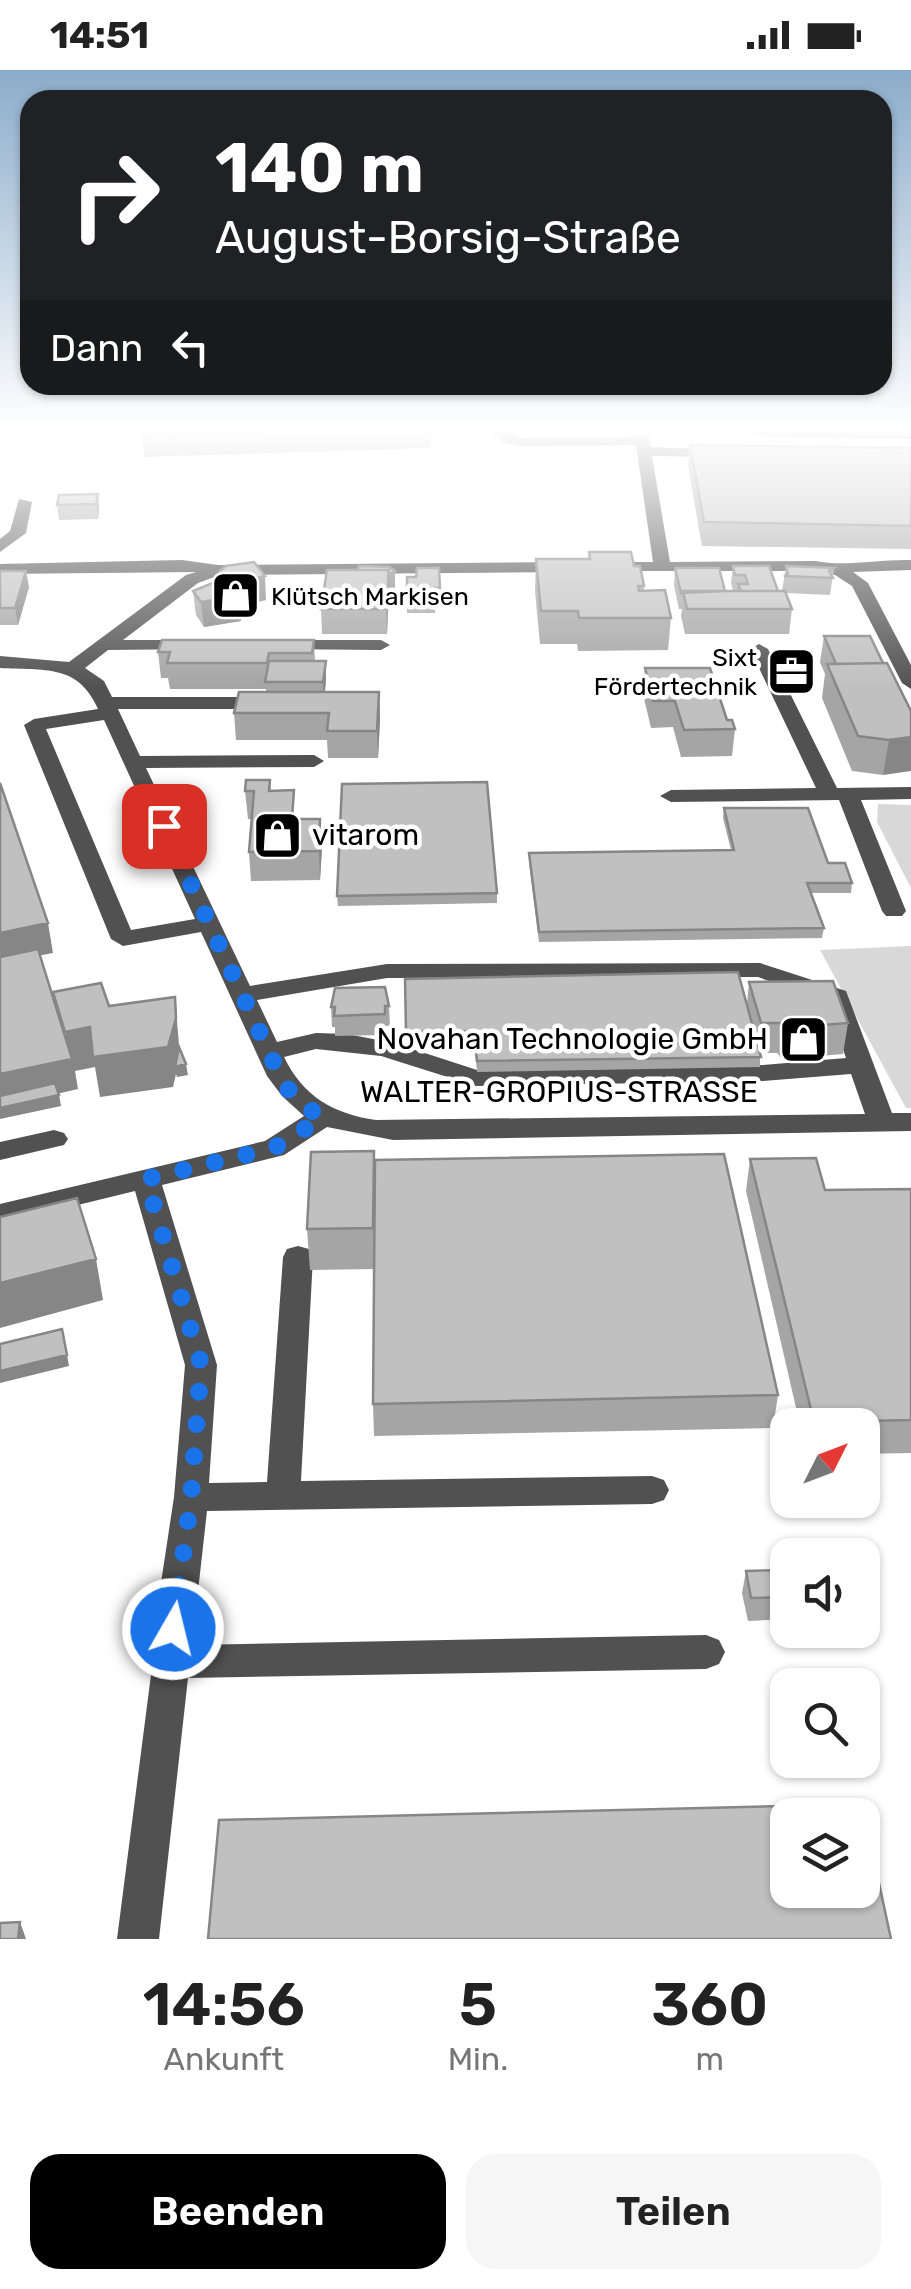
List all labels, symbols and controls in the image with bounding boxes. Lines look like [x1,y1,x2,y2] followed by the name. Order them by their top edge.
[50,12,149,58] text: 14:51
[215,127,424,210] text: 140 m
[50,130,180,260] icon: right
[215,211,681,264] text: August-Borsig-Straße
[163,320,218,375] icon: left
[50,325,143,371] text: Dann
[210,570,262,622] shop icon: Klütsch Markisen
[271,582,469,611] place label: Klütsch Markisen
[594,643,757,701] place label: Sixt Fördertechnik
[766,645,818,697] office icon: Sixt Fördertechnik
[122,784,207,869] pin
[137,799,192,854] icon: arrive
[251,809,303,861] shop icon: vitarom
[312,817,419,853] place label: vitarom
[777,1013,829,1065] shop icon: Novahan Technologie GmbH
[377,1021,768,1057] place label: Novahan Technologie GmbH
[360,1074,758,1110] street label: WALTER-GROPIUS-STRASSE
[770,1408,880,1518] north arrow
[770,1408,880,1908] map controls
[770,1538,880,1648] button: sound
[121,1577,225,1681] position arrow
[770,1668,880,1778] button: search
[770,1798,880,1908] button: layers
[143,1969,305,2040] text: 14:56
[459,1969,497,2040] text: 5
[651,1969,768,2040] text: 360
[164,2040,284,2078] text: Ankunft
[448,2040,508,2078] text: Min.
[695,2040,724,2078] text: m
[30,2154,446,2269] button: Beenden
[466,2154,881,2269] button: Teilen

